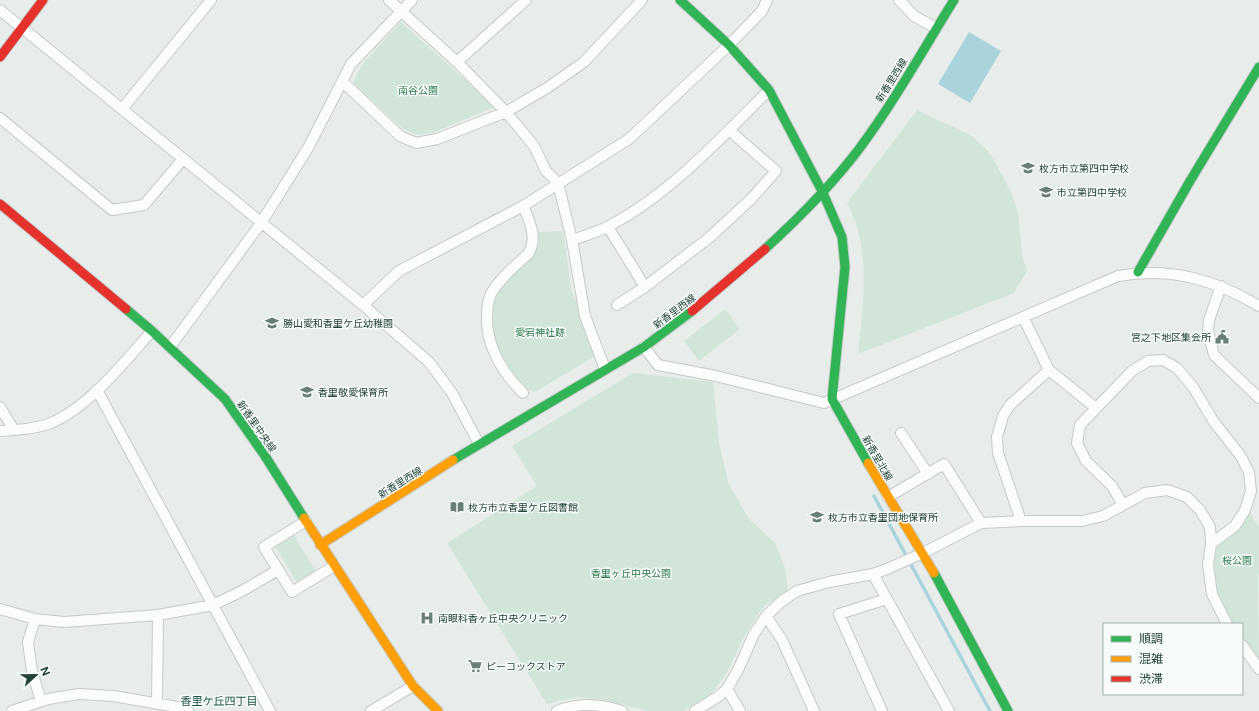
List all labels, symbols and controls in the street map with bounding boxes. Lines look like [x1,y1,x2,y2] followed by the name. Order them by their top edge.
[873,56,909,104] street label: 新香里西線
[398,84,438,96] park label: 南谷公園
[1020,160,1036,176] school or university icon: 枚方市立第四中学校
[1039,162,1129,174] place label: 枚方市立第四中学校
[1038,184,1054,200] school or university icon: 市立第四中学校
[1057,186,1127,198] place label: 市立第四中学校
[650,291,698,331] street label: 新香里西線
[264,315,280,331] school or university icon: 勝山愛和香里ケ丘幼稚園
[283,317,393,329] place label: 勝山愛和香里ケ丘幼稚園
[515,326,565,338] park label: 愛宕神社跡
[1214,329,1230,345] public building icon: 宮之下地区集会所
[1131,331,1211,343] place label: 宮之下地区集会所
[299,384,315,400] school or university icon: 香里敬愛保育所
[318,386,388,398] place label: 香里敬愛保育所
[235,398,279,454] street label: 新香里中央線
[860,433,896,483] street label: 新香里北線
[376,464,424,500] street label: 新香里西線
[449,499,465,515] library icon: 枚方市立香里ケ丘図書館
[468,501,578,513] place label: 枚方市立香里ケ丘図書館
[809,509,825,525] school or university icon: 枚方市立香里団地保育所
[828,511,938,523] place label: 枚方市立香里団地保育所
[1222,554,1252,566] park label: 桜公園
[591,567,671,579] park label: 香里ヶ丘中央公園
[419,610,435,626] hospital icon: 南眼科香ヶ丘中央クリニック
[438,612,568,624] place label: 南眼科香ヶ丘中央クリニック
[1103,623,1243,695] legend
[1139,632,1163,646] text: 順調
[1139,652,1163,666] text: 混雑
[16,655,56,695] north arrow
[467,658,483,674] supermarket icon: ピーコックストア
[486,660,566,672] place label: ピーコックストア
[38,665,52,677] text: N
[1139,672,1163,686] text: 渋滞
[181,695,258,707] district label: 香里ケ丘四丁目

